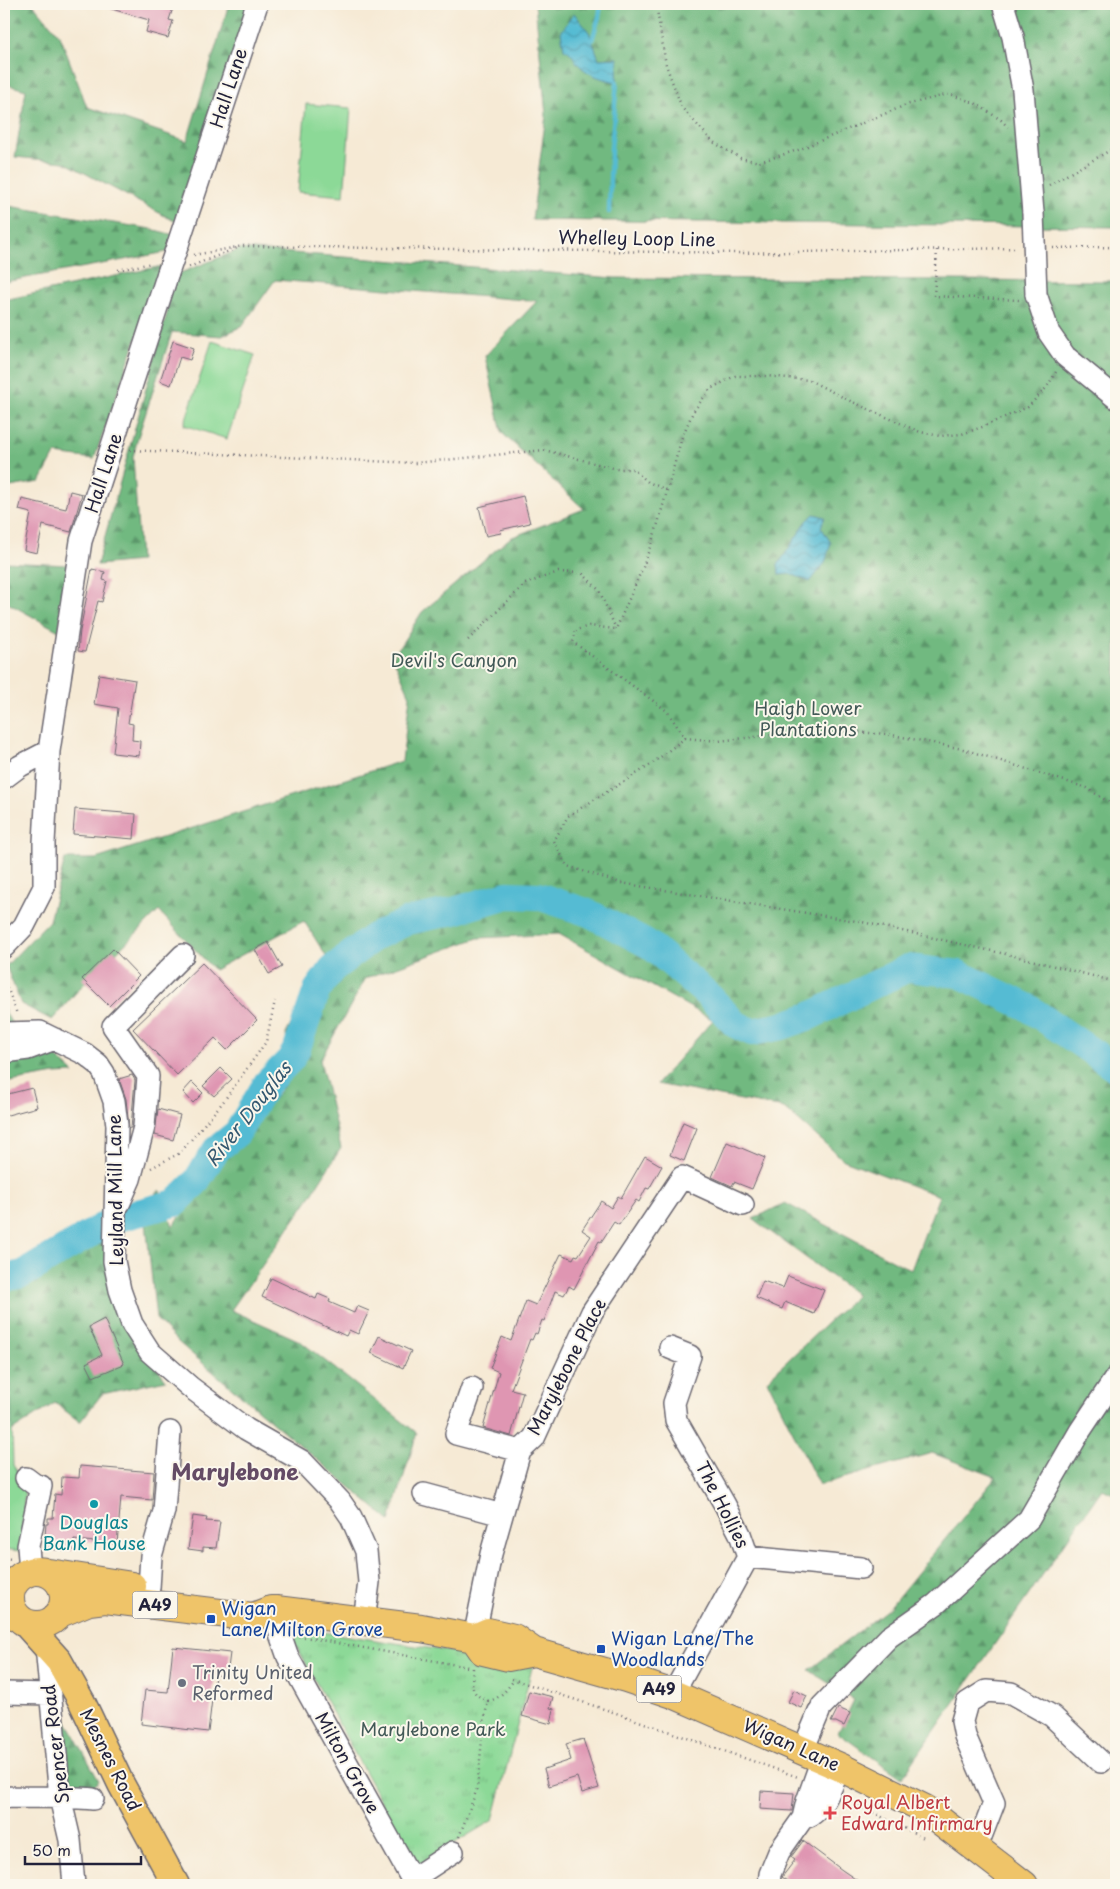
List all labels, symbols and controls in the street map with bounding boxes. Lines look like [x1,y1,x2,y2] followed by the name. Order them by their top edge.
[202,44,253,131] street label: Hall Lane
[558,223,716,252] street label: Whelley Loop Line
[77,429,128,516] street label: Hall Lane
[391,646,517,673] park label: Devil's Canyon
[754,694,862,742] park label: Haigh Lower Plantations
[197,1053,298,1172] water label: River Douglas
[100,1114,129,1266] street label: Leyland Mill Lane
[519,1293,612,1439] street label: Marylebone Place
[171,1454,299,1487] district label: Marylebone
[690,1456,757,1553] street label: The Hollies
[88,1498,100,1510] marker: Douglas Bank House
[42,1508,146,1556] place label: Douglas Bank House
[132,1592,178,1618] road number: A49
[221,1594,383,1642] place label: Wigan Lane/Milton Grove
[205,1613,217,1625] marker: Wigan Lane/Milton Grove
[611,1624,754,1672] place label: Wigan Lane/The Woodlands
[595,1643,607,1655] marker: Wigan Lane/The Woodlands
[192,1658,313,1706] place label: Trinity United Reformed
[636,1676,682,1702] road number: A49
[176,1677,188,1689] marker: Trinity United Reformed
[34,1683,75,1805] street label: Spencer Road
[74,1703,149,1815] street label: Mesnes Road
[309,1706,387,1818] street label: Milton Grove
[739,1710,844,1777] street label: Wigan Lane
[360,1715,506,1742] park label: Marylebone Park
[841,1788,993,1836] place label: Royal Albert Edward Infirmary
[823,1806,837,1820] marker: Royal Albert Edward Infirmary
[25,1834,141,1866] scale bar
[32,1838,71,1861] text: 50 m

